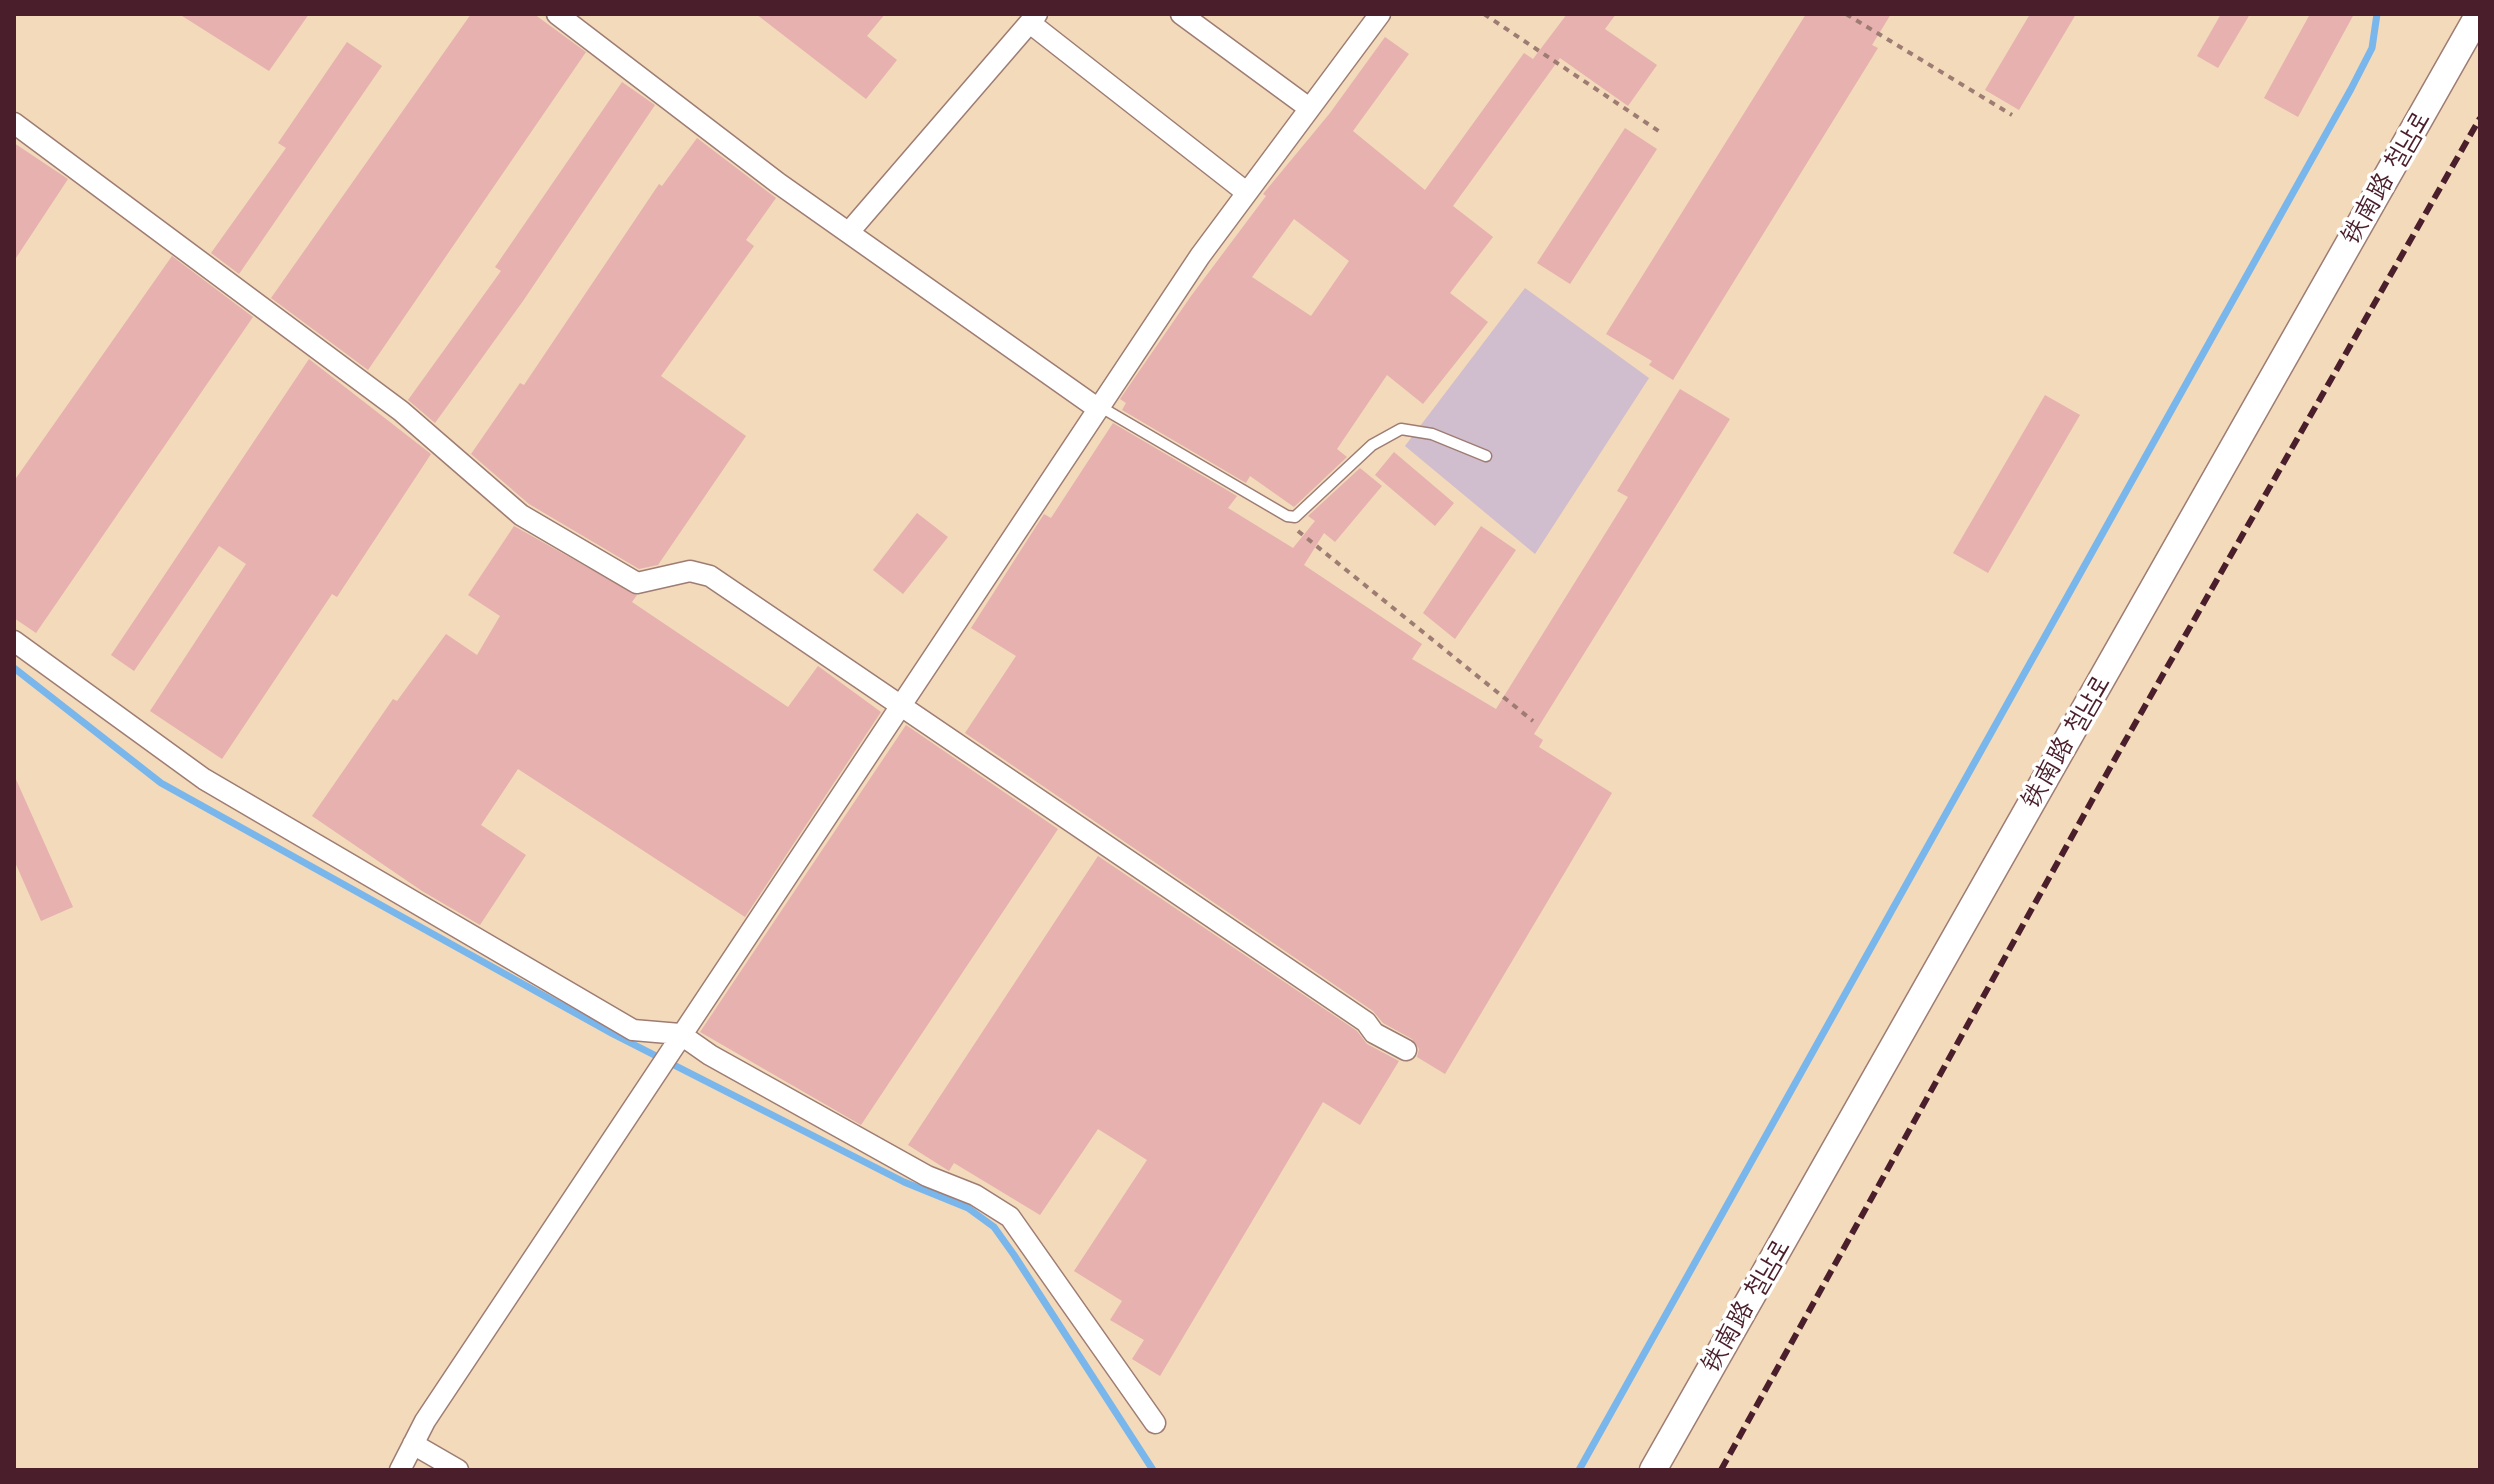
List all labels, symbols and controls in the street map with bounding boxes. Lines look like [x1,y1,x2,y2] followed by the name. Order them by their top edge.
[2335,105,2437,251] street label: 铁南路 철남로
[2015,669,2117,815] street label: 铁南路 철남로
[1695,1233,1797,1379] street label: 铁南路 철남로

